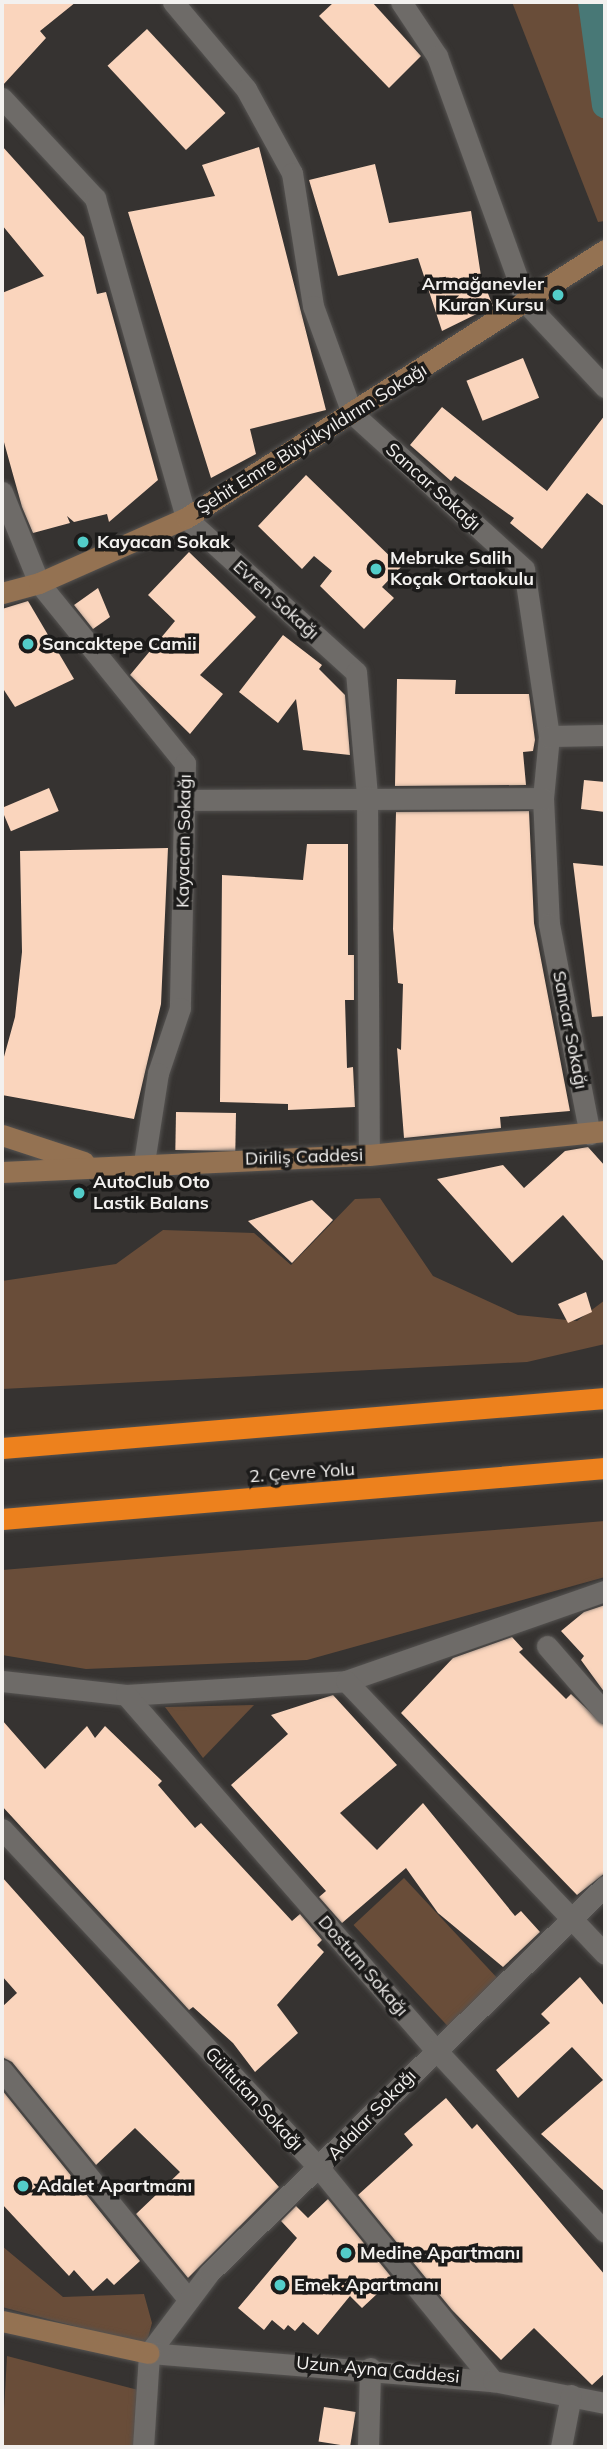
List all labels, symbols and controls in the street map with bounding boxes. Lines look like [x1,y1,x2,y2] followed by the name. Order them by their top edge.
[422,274,544,316] place label: Armağanevler Kuran Kursu
[550,287,566,303] marker: Armağanevler Kuran Kursu
[193,359,431,519] street label: Şehit Emre Büyükyıldırım Sokağı
[381,439,485,535] street label: Sancar Sokağı
[97,531,230,553] place label: Kayacan Sokak
[75,534,91,550] marker: Kayacan Sokak
[390,548,534,590] place label: Mebruke Salih Koçak Ortaokulu
[229,556,323,644] street label: Evren Sokağı
[368,561,384,577] marker: Mebruke Salih Koçak Ortaokulu
[42,633,197,655] place label: Sancaktepe Camii
[20,636,36,652] marker: Sancaktepe Camii
[172,774,196,908] street label: Kayacan Sokağı
[548,969,592,1091] street label: Sancar Sokağı
[245,1144,363,1170] street label: Diriliş Caddesi
[93,1172,210,1214] place label: AutoClub Oto Lastik Balans
[71,1185,87,1201] marker: AutoClub Oto Lastik Balans
[248,1459,356,1487] street label: 2. Çevre Yolu
[313,1911,413,2021] street label: Dostum Sokağı
[201,2043,307,2155] street label: Gültutan Sokağı
[323,2065,421,2165] street label: Adalar Sokağı
[37,2175,192,2197] place label: Adalet Apartmanı
[15,2178,31,2194] marker: Adalet Apartmanı
[360,2242,520,2264] place label: Medine Apartmanı
[338,2245,354,2261] marker: Medine Apartmanı
[294,2274,439,2296] place label: Emek Apartmanı
[272,2277,288,2293] marker: Emek Apartmanı
[295,2352,461,2388] street label: Uzun Ayna Caddesi

